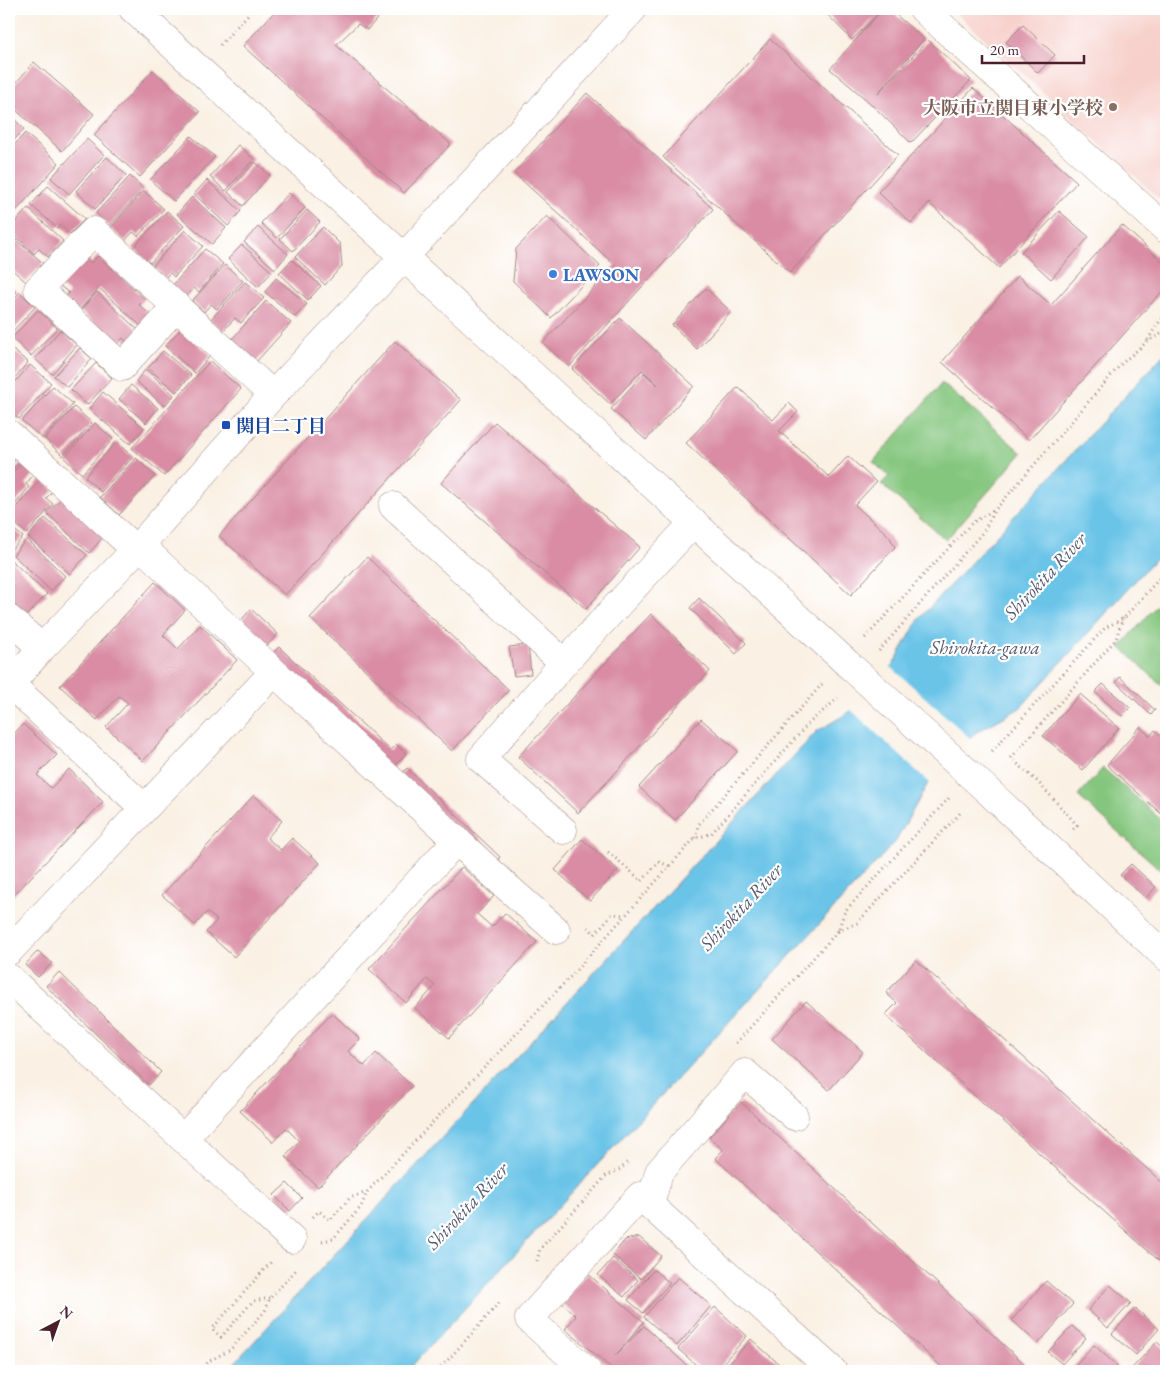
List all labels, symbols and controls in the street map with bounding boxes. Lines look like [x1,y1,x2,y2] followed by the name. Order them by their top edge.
[982,32,1085,64] scale bar
[990,40,1019,59] text: 20 m
[923,96,1103,119] place label: 大阪市立関目東小学校
[1107,101,1119,113] marker: 大阪市立関目東小学校
[563,263,640,286] place label: LAWSON
[547,268,559,280] marker: LAWSON
[236,414,326,437] place label: 関目二丁目
[220,419,232,431] marker: 関目二丁目
[997,526,1092,626] water label: Shirokita River
[929,635,1040,660] water label: Shirokita-gawa
[693,857,788,957] water label: Shirokita River
[419,1156,514,1256] water label: Shirokita River
[32,1298,82,1348] north arrow
[56,1302,77,1323] text: N

